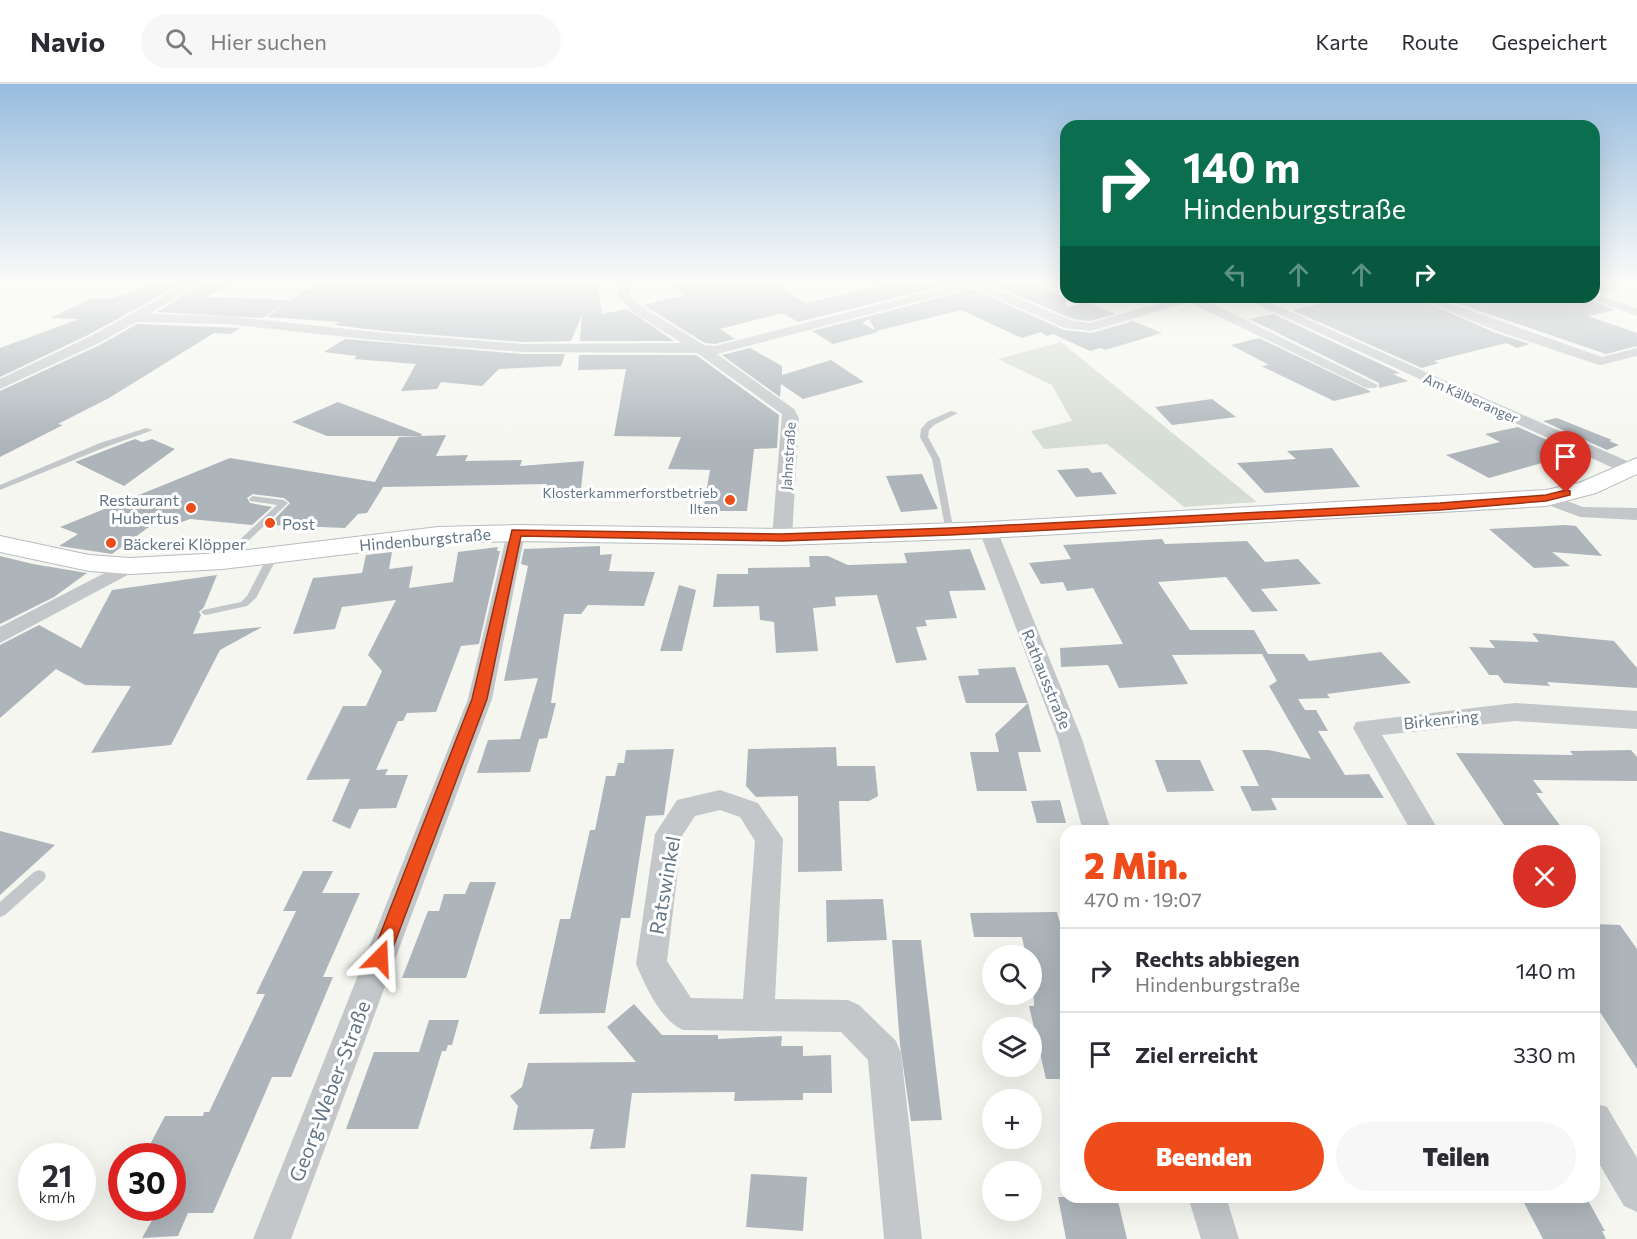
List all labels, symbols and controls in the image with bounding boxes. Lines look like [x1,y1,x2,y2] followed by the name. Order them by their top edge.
[141,14,561,68] search box
[30,24,105,58] text: Navio
[162,25,195,58] icon: search
[210,28,327,55] text: Hier suchen
[1315,29,1368,54] text: Karte
[1401,29,1459,54] text: Route
[1492,29,1607,54] text: Gespeichert
[1183,140,1300,192] text: 140 m
[1084,144,1162,222] icon: right
[1183,192,1406,225] text: Hindenburgstraße
[1219,258,1252,291] icon: left
[1282,258,1315,291] icon: ahead
[1345,258,1378,291] icon: ahead
[1408,258,1441,291] icon: right
[1421,370,1521,427] street label: Am Kälberanger
[777,421,799,491] street label: Jahnstraße
[1540,431,1591,493] pin
[1549,440,1582,473] icon: arrive
[542,484,718,517] place label: Klosterkammerforstbetrieb Ilten
[99,490,179,527] place label: Restaurant Hubertus
[723,493,737,507] marker: Klosterkammerforstbetrieb Ilten
[184,501,198,515] marker: Restaurant Hubertus
[282,514,315,533] place label: Post
[263,516,277,530] marker: Post
[358,524,492,554] street label: Hindenburgstraße
[123,534,247,553] place label: Bäckerei Klöpper
[104,536,118,550] marker: Bäckerei Klöpper
[1018,626,1076,732] street label: Rathausstraße
[1403,706,1480,732] street label: Birkenring
[644,834,684,936] street label: Ratswinkel
[1084,842,1188,886] text: 2 Min.
[1513,845,1576,908] button: close
[1084,887,1202,911] text: 470 m · 19:07
[348,926,412,990] position arrow
[982,945,1042,1221] map controls
[982,945,1042,1005] button: search
[1135,945,1300,972] text: Rechts abbiegen
[1084,954,1117,987] icon: right
[1516,957,1576,984] text: 140 m
[1135,972,1300,996] text: Hindenburgstraße
[283,997,375,1185] street label: Georg-Weber-Straße
[982,1017,1042,1077] button: layers
[1084,1038,1117,1071] icon: arrive
[1135,1041,1258,1068] text: Ziel erreicht
[1513,1041,1576,1068] text: 330 m
[982,1089,1042,1149] button: +
[1084,1122,1324,1191] button: Beenden
[1336,1122,1576,1191] button: Teilen
[108,1143,186,1221] speed limit sign: 30
[42,1156,72,1193] text: 21
[982,1161,1042,1221] button: −
[39,1188,75,1206] text: km/h

